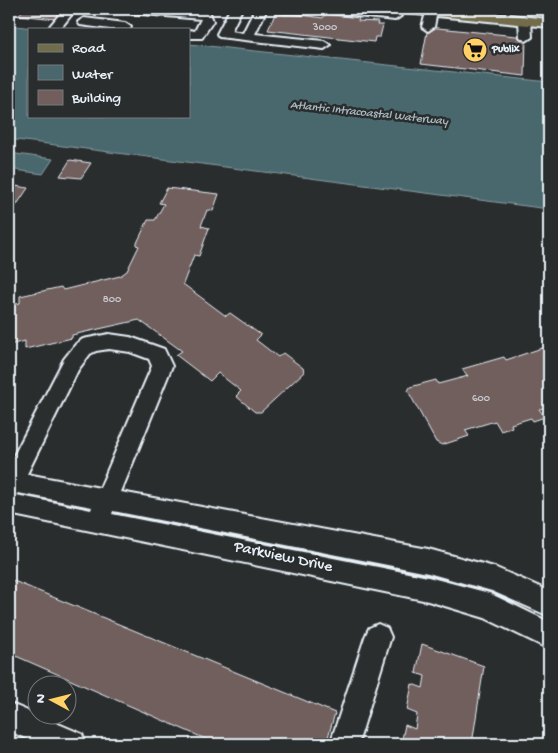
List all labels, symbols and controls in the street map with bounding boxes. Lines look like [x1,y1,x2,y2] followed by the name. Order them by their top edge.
[312,22,337,34] house number: 3000
[28,28,190,118] legend
[462,37,488,63] supermarket icon: Publix
[72,40,106,58] text: Road
[491,44,520,56] place label: Publix
[72,66,114,84] text: Water
[71,90,121,108] text: Building
[290,99,450,129] water label: Atlantic Intracoastal Waterway
[103,294,121,306] house number: 800
[472,393,490,405] house number: 600
[231,538,335,578] street label: Parkview Drive
[28,676,78,726] north arrow
[33,693,51,704] text: N

